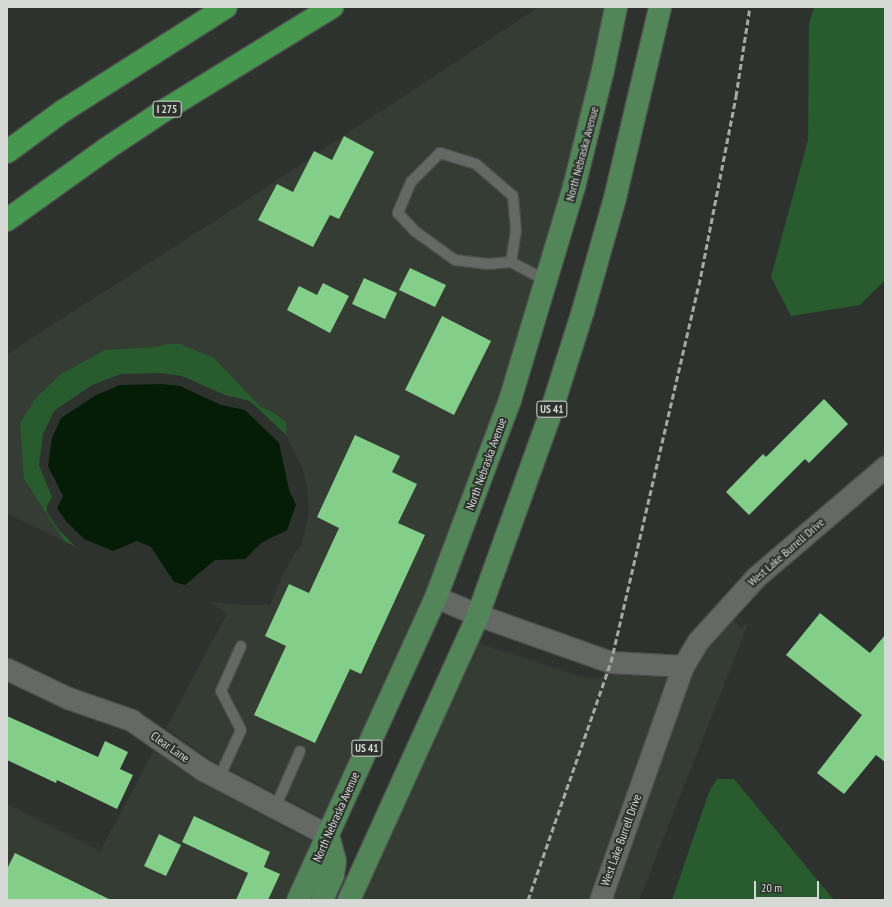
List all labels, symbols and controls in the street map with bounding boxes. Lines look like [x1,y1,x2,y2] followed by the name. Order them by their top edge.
[152,100,182,118] road number: I 275
[562,105,602,203] street label: North Nebraska Avenue
[536,400,568,418] road number: US 41
[463,416,509,512] street label: North Nebraska Avenue
[745,515,827,589] street label: West Lake Burrell Drive
[148,729,192,765] street label: Clear Lane
[351,739,383,757] road number: US 41
[310,770,362,864] street label: North Nebraska Avenue
[598,792,644,888] street label: West Lake Burrell Drive
[756,873,821,899] scale bar
[761,880,782,895] text: 20 m

